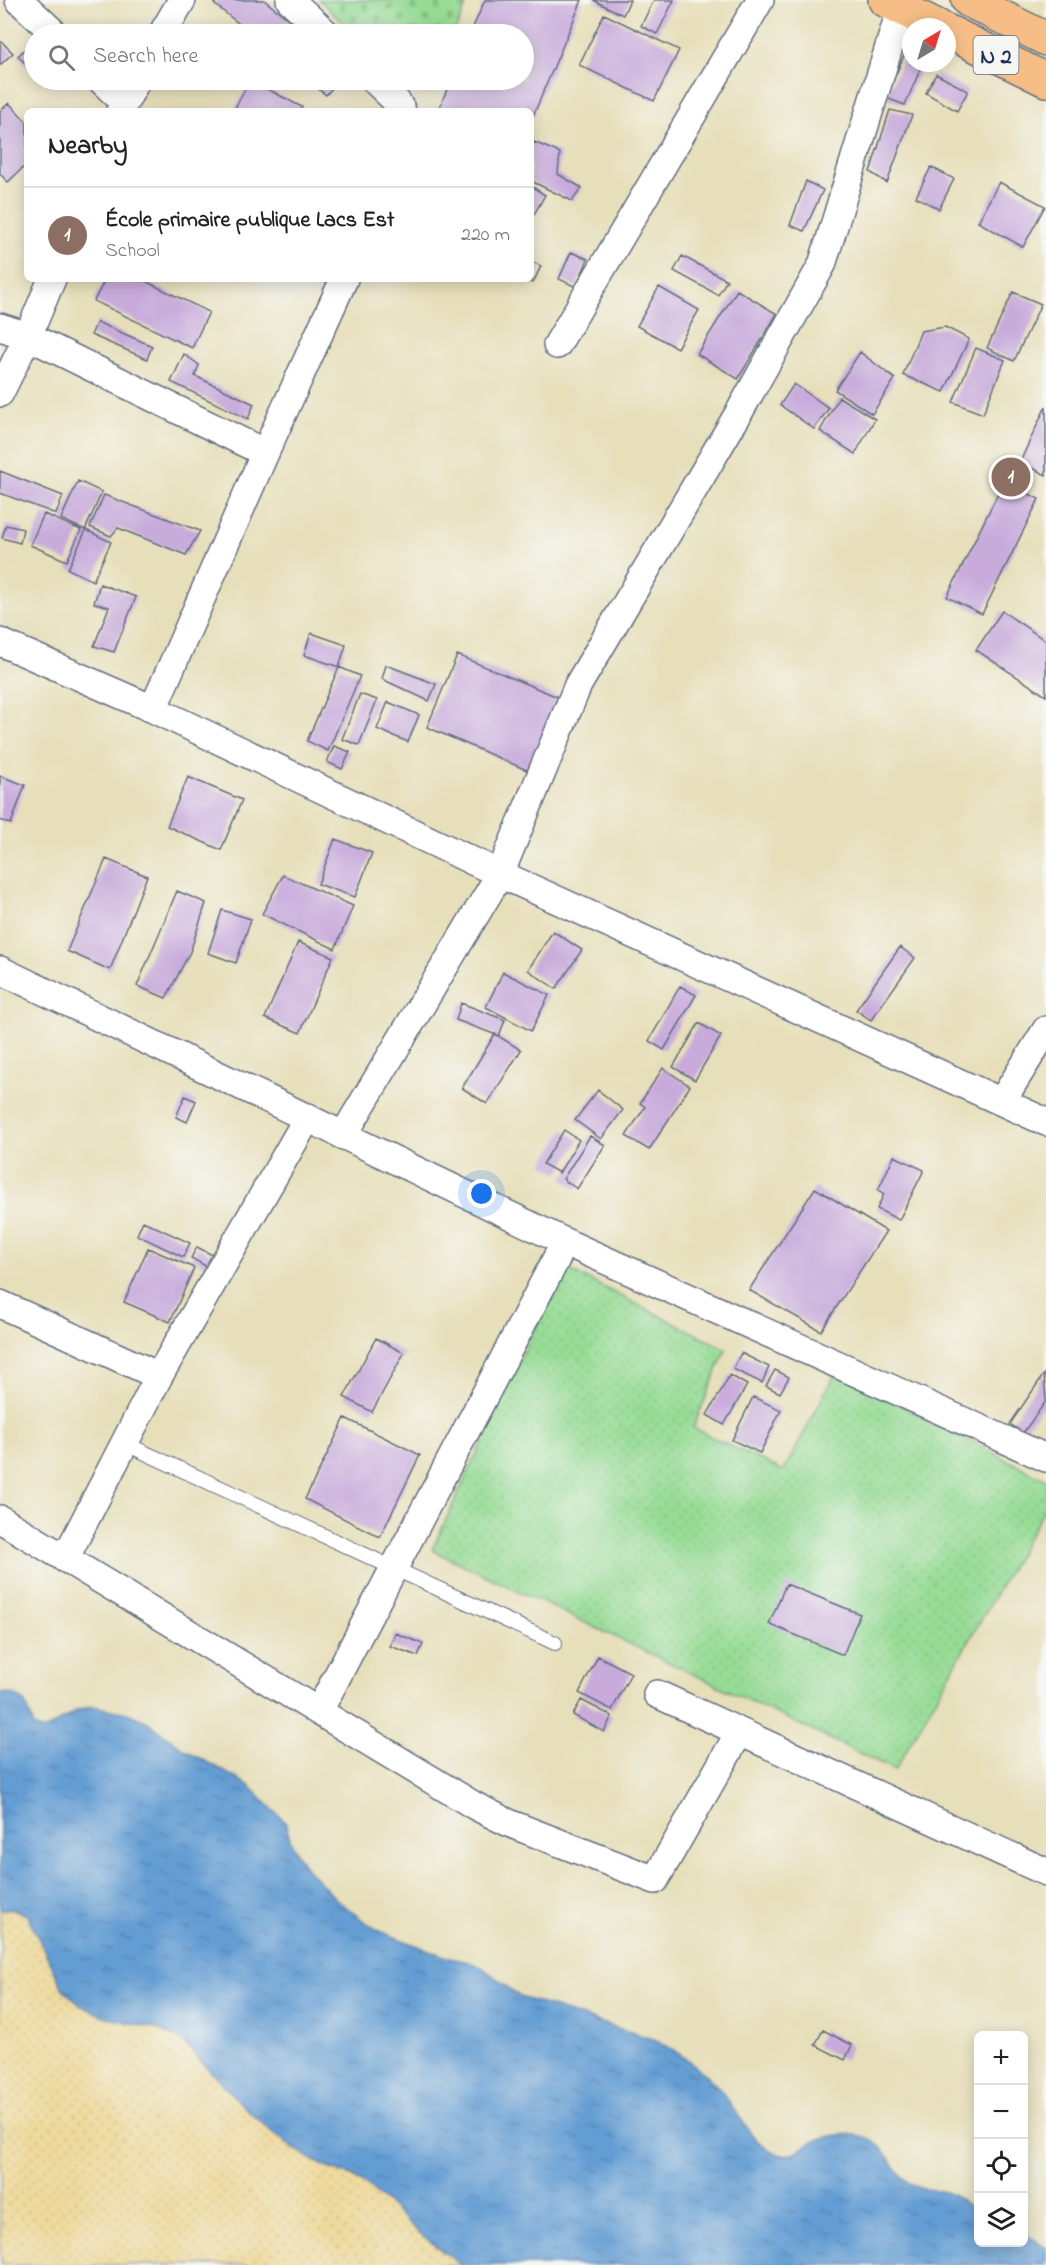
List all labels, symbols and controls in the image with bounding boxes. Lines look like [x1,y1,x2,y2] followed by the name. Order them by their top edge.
[902,18,956,72] north arrow
[24,24,534,90] search box
[974,36,1018,74] road number: N 2
[45,41,78,74] icon: search
[93,41,198,73] text: Search here
[48,128,127,166] text: Nearby
[105,205,394,237] text: École primaire publique Lacs Est
[64,221,71,250] text: 1
[461,221,510,250] text: 220 m
[105,237,160,266] text: School
[992,454,1030,500] pin: 1
[467,1179,496,1208] your location
[974,2031,1028,2247] map controls
[974,2031,1028,2085] button: +
[974,2085,1028,2139] button: −
[974,2139,1028,2193] button: locate
[974,2193,1028,2247] button: layers

